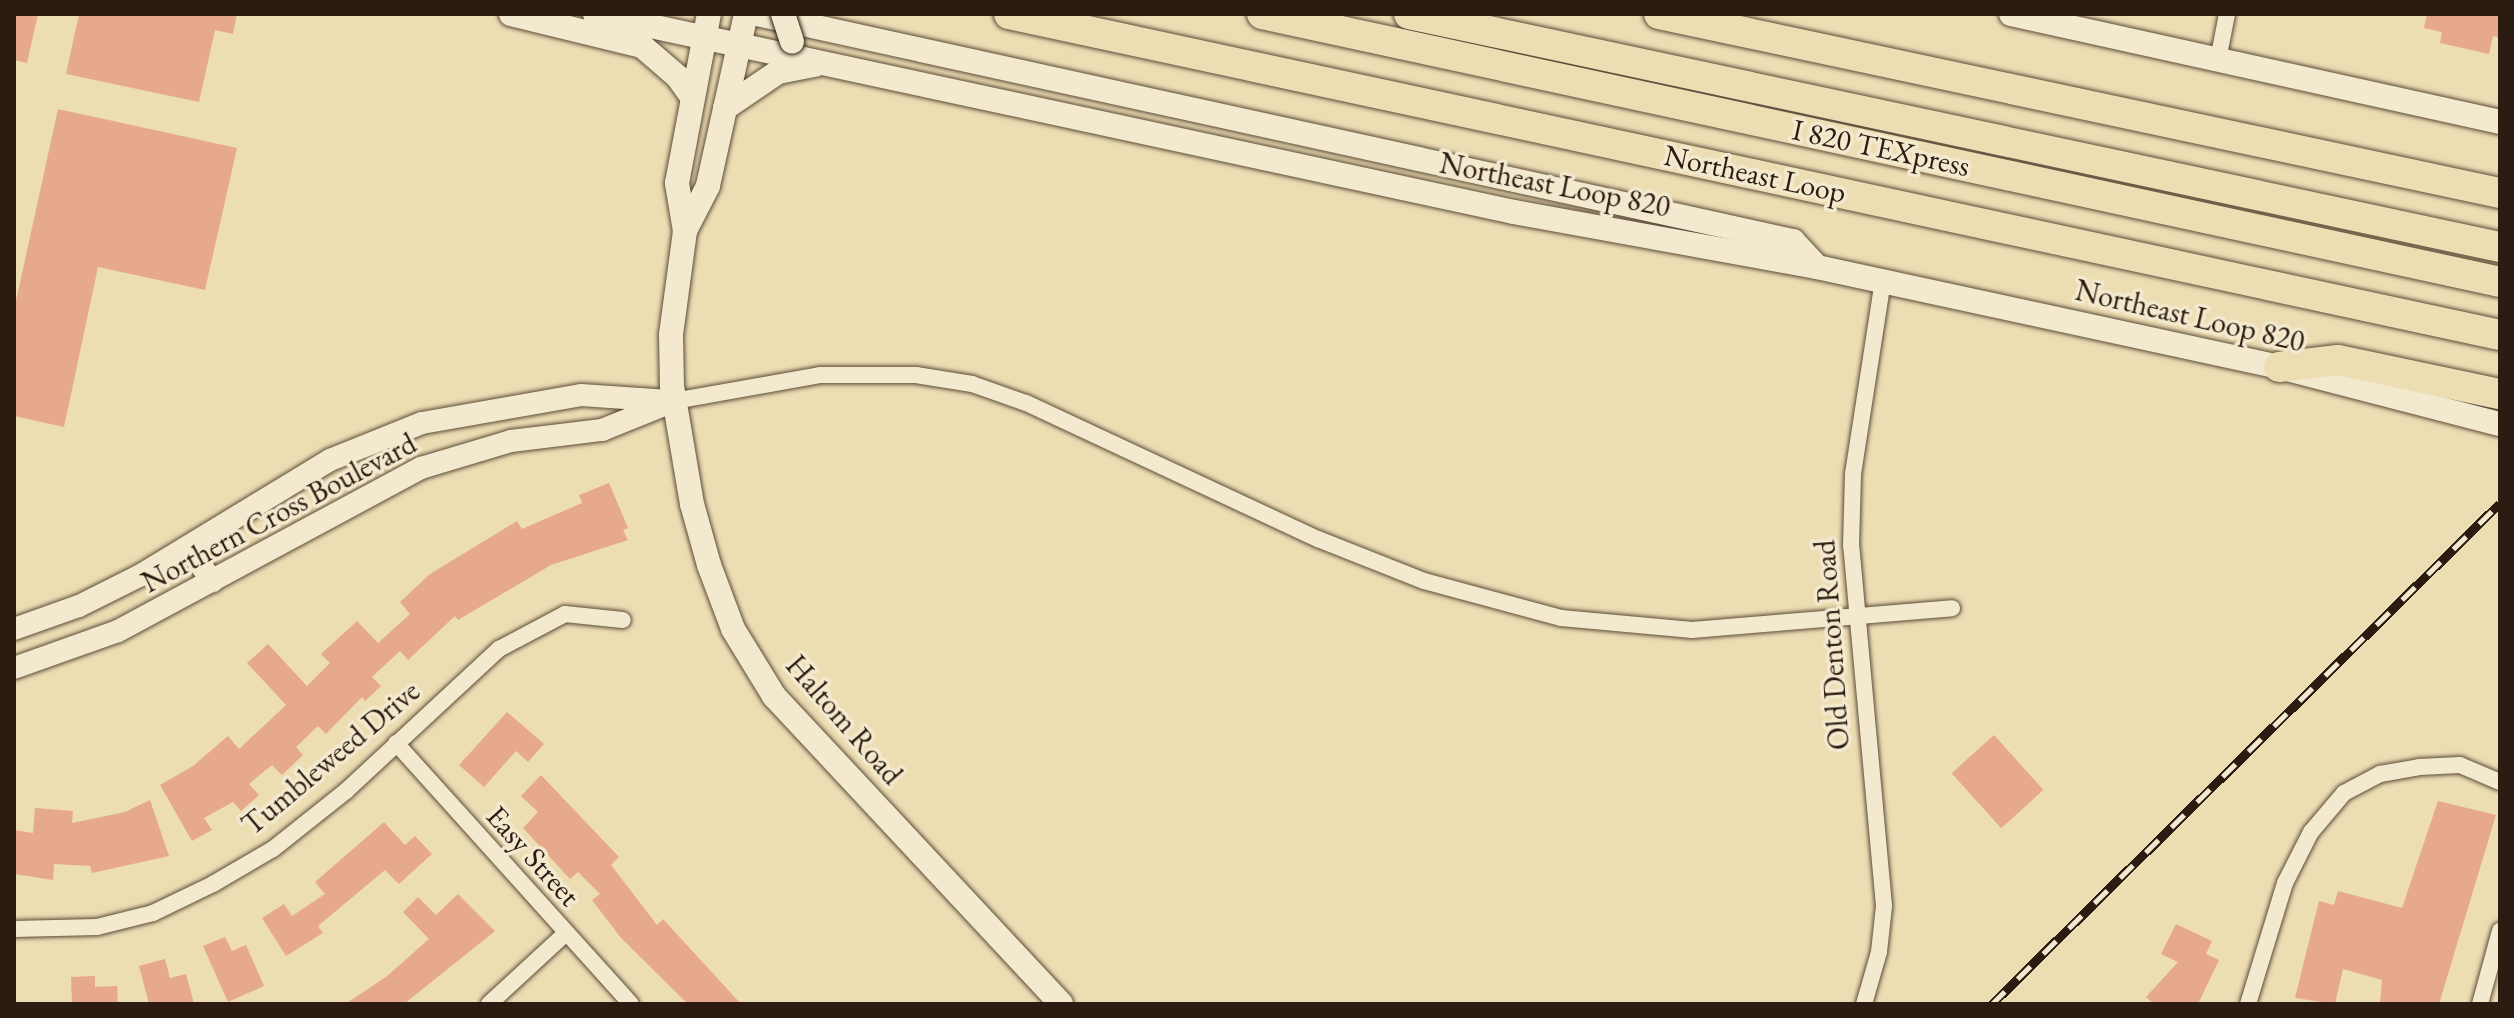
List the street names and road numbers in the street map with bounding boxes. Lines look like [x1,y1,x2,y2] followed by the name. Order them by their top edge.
[1789,112,1973,184] street label: I 820 TEXpress
[1661,137,1849,211] street label: Northeast Loop
[1437,145,1673,225] street label: Northeast Loop 820
[2072,272,2308,360] street label: Northeast Loop 820
[136,425,422,601] street label: Northern Cross Boulevard
[1807,539,1857,751] street label: Old Denton Road
[778,648,910,792] street label: Haltom Road
[235,673,427,843] street label: Tumbleweed Drive
[479,798,587,914] street label: Easy Street

